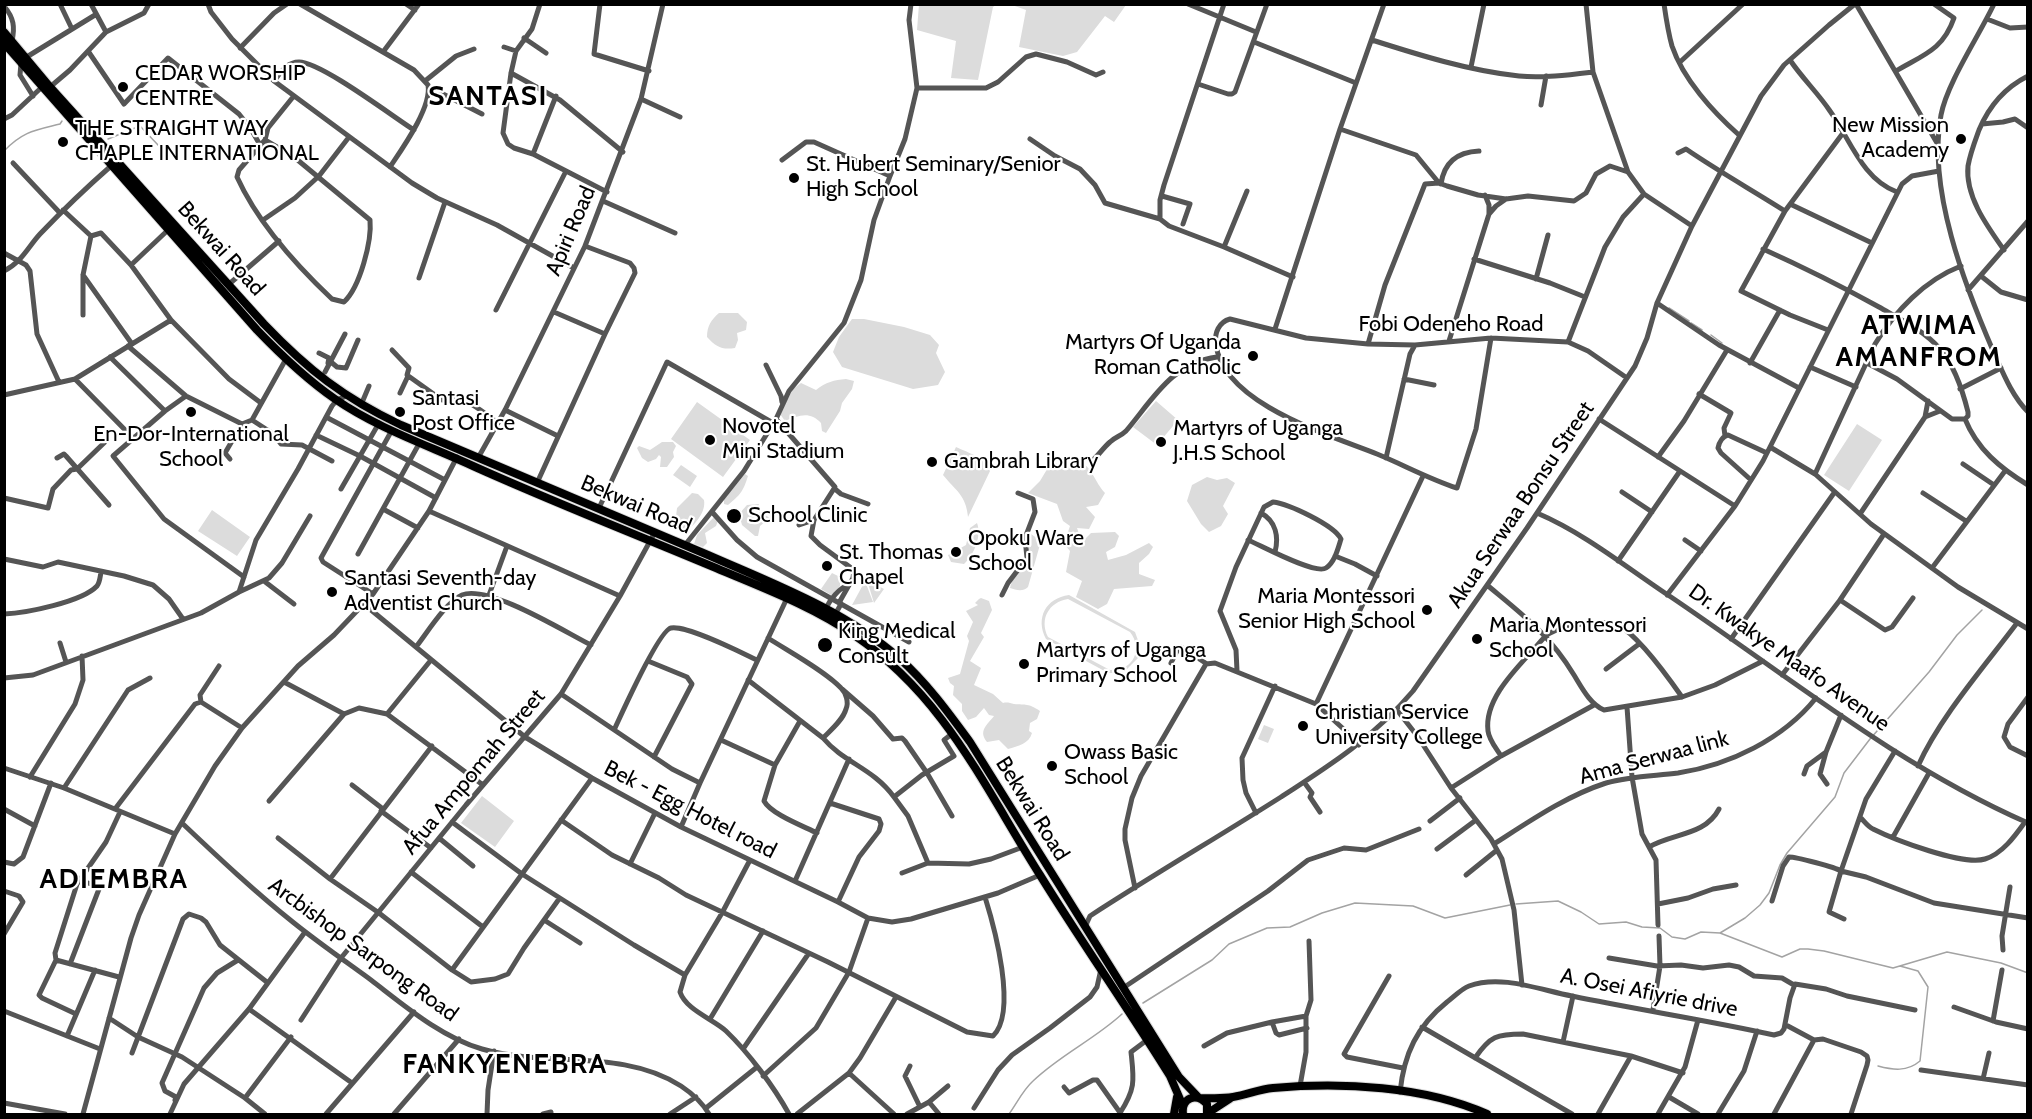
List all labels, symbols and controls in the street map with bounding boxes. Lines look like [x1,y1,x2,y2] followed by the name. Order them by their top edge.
[135,61,306,112] place label: CEDAR WORSHIP CENTRE
[116,80,130,94] marker: CEDAR WORSHIP CENTRE
[428,80,548,114] district label: SANTASI
[1832,113,1949,164] place label: New Mission Academy
[75,116,319,168] place label: THE STRAIGHT WAY CHAPLE INTERNATIONAL
[1954,132,1968,146] marker: New Mission Academy
[56,135,70,149] marker: THE STRAIGHT WAY CHAPLE INTERNATIONAL
[806,152,1060,204] place label: St. Hubert Seminary/Senior High School
[787,171,801,185] marker: St. Hubert Seminary/Senior High School
[540,182,602,280] street label: Apiri Road
[172,196,270,302] street label: Bekwai Road
[1836,309,2002,375] district label: ATWIMA AMANFROM
[1359,312,1543,338] street label: Fobi Odeneho Road
[1065,330,1241,382] place label: Martyrs Of Uganda Roman Catholic
[1246,349,1260,363] marker: Martyrs Of Uganda Roman Catholic
[412,386,515,438] place label: Santasi Post Office
[1442,397,1600,613] street label: Akua Serwaa Bonsu Street
[184,405,198,419] marker: En-Dor-International School
[393,405,407,419] marker: Santasi Post Office
[722,414,844,466] place label: Novotel Mini Stadium
[1173,416,1343,468] place label: Martyrs of Uganga J.H.S School
[93,422,289,474] place label: En-Dor-International School
[703,433,717,447] marker: Novotel Mini Stadium
[1154,435,1168,449] marker: Martyrs of Uganga J.H.S School
[944,449,1098,475] place label: Gambrah Library
[925,455,939,469] marker: Gambrah Library
[577,470,695,540] street label: Bekwai Road
[748,503,867,529] place label: School Clinic
[725,507,743,525] marker: School Clinic
[968,526,1084,578] place label: Opoku Ware School
[839,540,943,592] place label: St. Thomas Chapel
[949,545,963,559] marker: Opoku Ware School
[820,559,834,573] marker: St. Thomas Chapel
[344,566,536,618] place label: Santasi Seventh-day Adventist Church
[1683,579,1895,737] street label: Dr. Kwakye Maafo Avenue
[1238,584,1415,636] place label: Maria Montessori Senior High School
[325,585,339,599] marker: Santasi Seventh-day Adventist Church
[1420,603,1434,617] marker: Maria Montessori Senior High School
[1489,613,1647,664] place label: Maria Montessori School
[838,619,955,670] place label: King Medical Consult
[1470,632,1484,646] marker: Maria Montessori School
[816,636,834,654] marker: King Medical Consult
[1036,638,1206,690] place label: Martyrs of Uganga Primary School
[1017,657,1031,671] marker: Martyrs of Uganga Primary School
[397,684,551,860] street label: Afua Ampomah Street
[1315,700,1483,752] place label: Christian Service University College
[1296,719,1310,733] marker: Christian Service University College
[1577,725,1731,791] street label: Ama Serwaa link
[1064,740,1178,792] place label: Owass Basic School
[990,752,1074,866] street label: Bekwai Road
[600,755,780,865] street label: Bek - Egg Hotel road
[1045,759,1059,773] marker: Owass Basic School
[39,863,189,897] district label: ADIEMBRA
[263,872,463,1028] street label: Arcbishop Sarpong Road
[1558,963,1740,1023] street label: A. Osei Afiyrie drive
[402,1048,608,1082] district label: FANKYENEBRA

